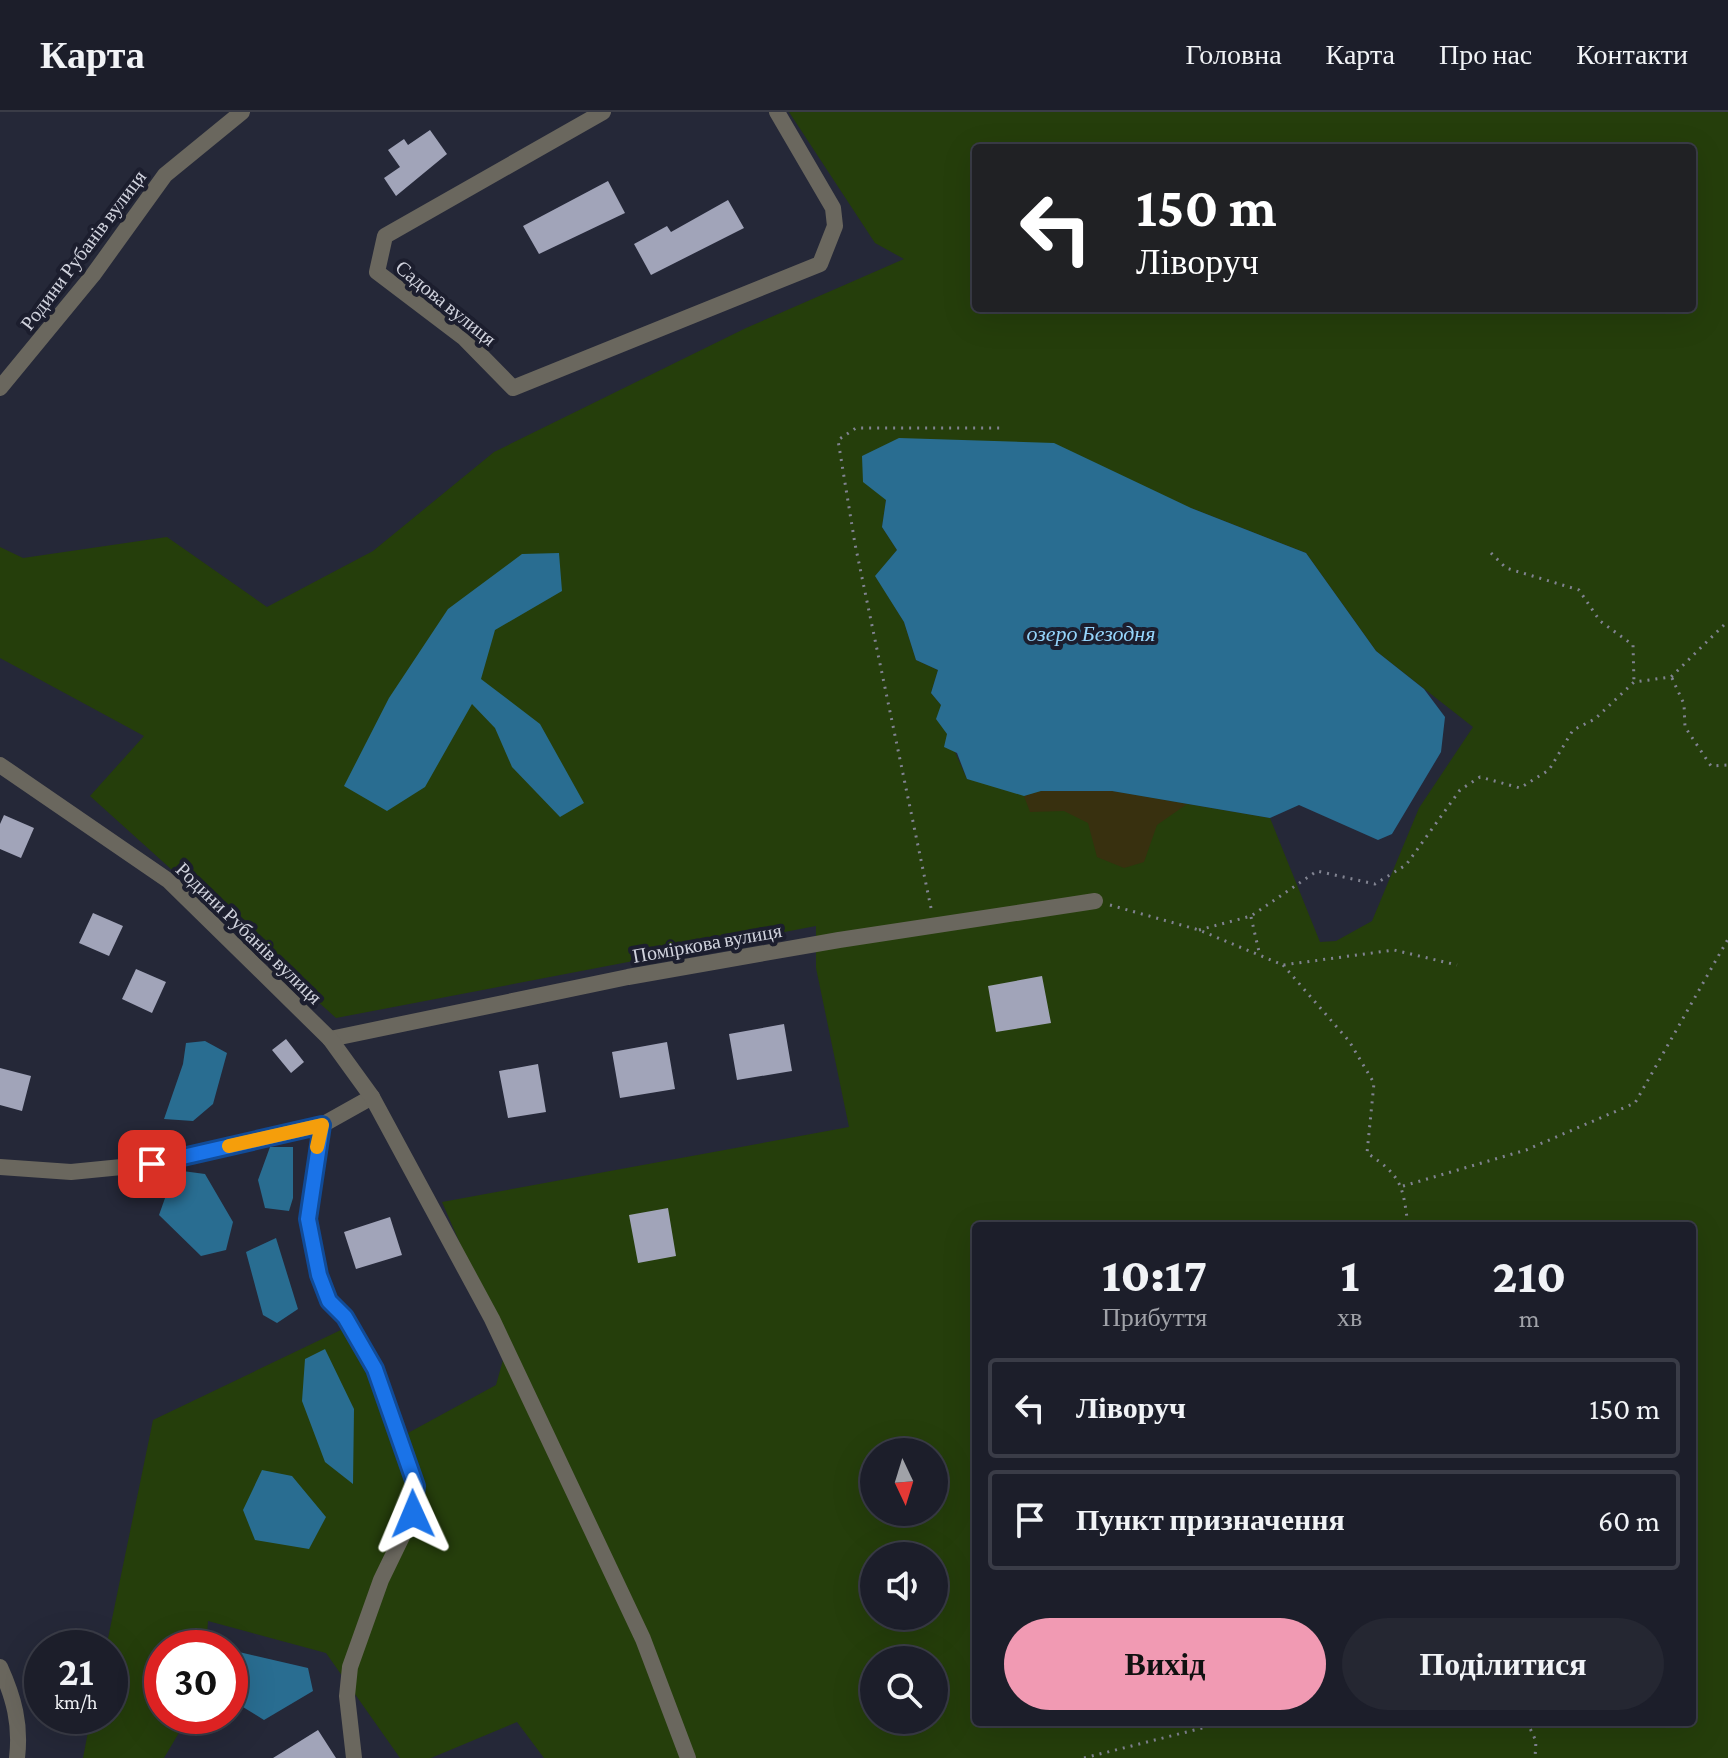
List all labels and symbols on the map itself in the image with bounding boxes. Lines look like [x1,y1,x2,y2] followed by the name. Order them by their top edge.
[16,166,151,335] street label: Родини Рубанів вулиця
[391,256,501,351] street label: Садова вулиця
[1027,621,1155,646] water label: озеро Безодня
[171,858,326,1009] street label: Родини Рубанів вулиця
[631,919,784,968] street label: Поміркова вулиця
[118,1130,186,1198] pin
[860,1438,948,1526] north arrow
[371,1472,455,1556] position arrow
[144,1630,248,1734] speed limit sign: 30

